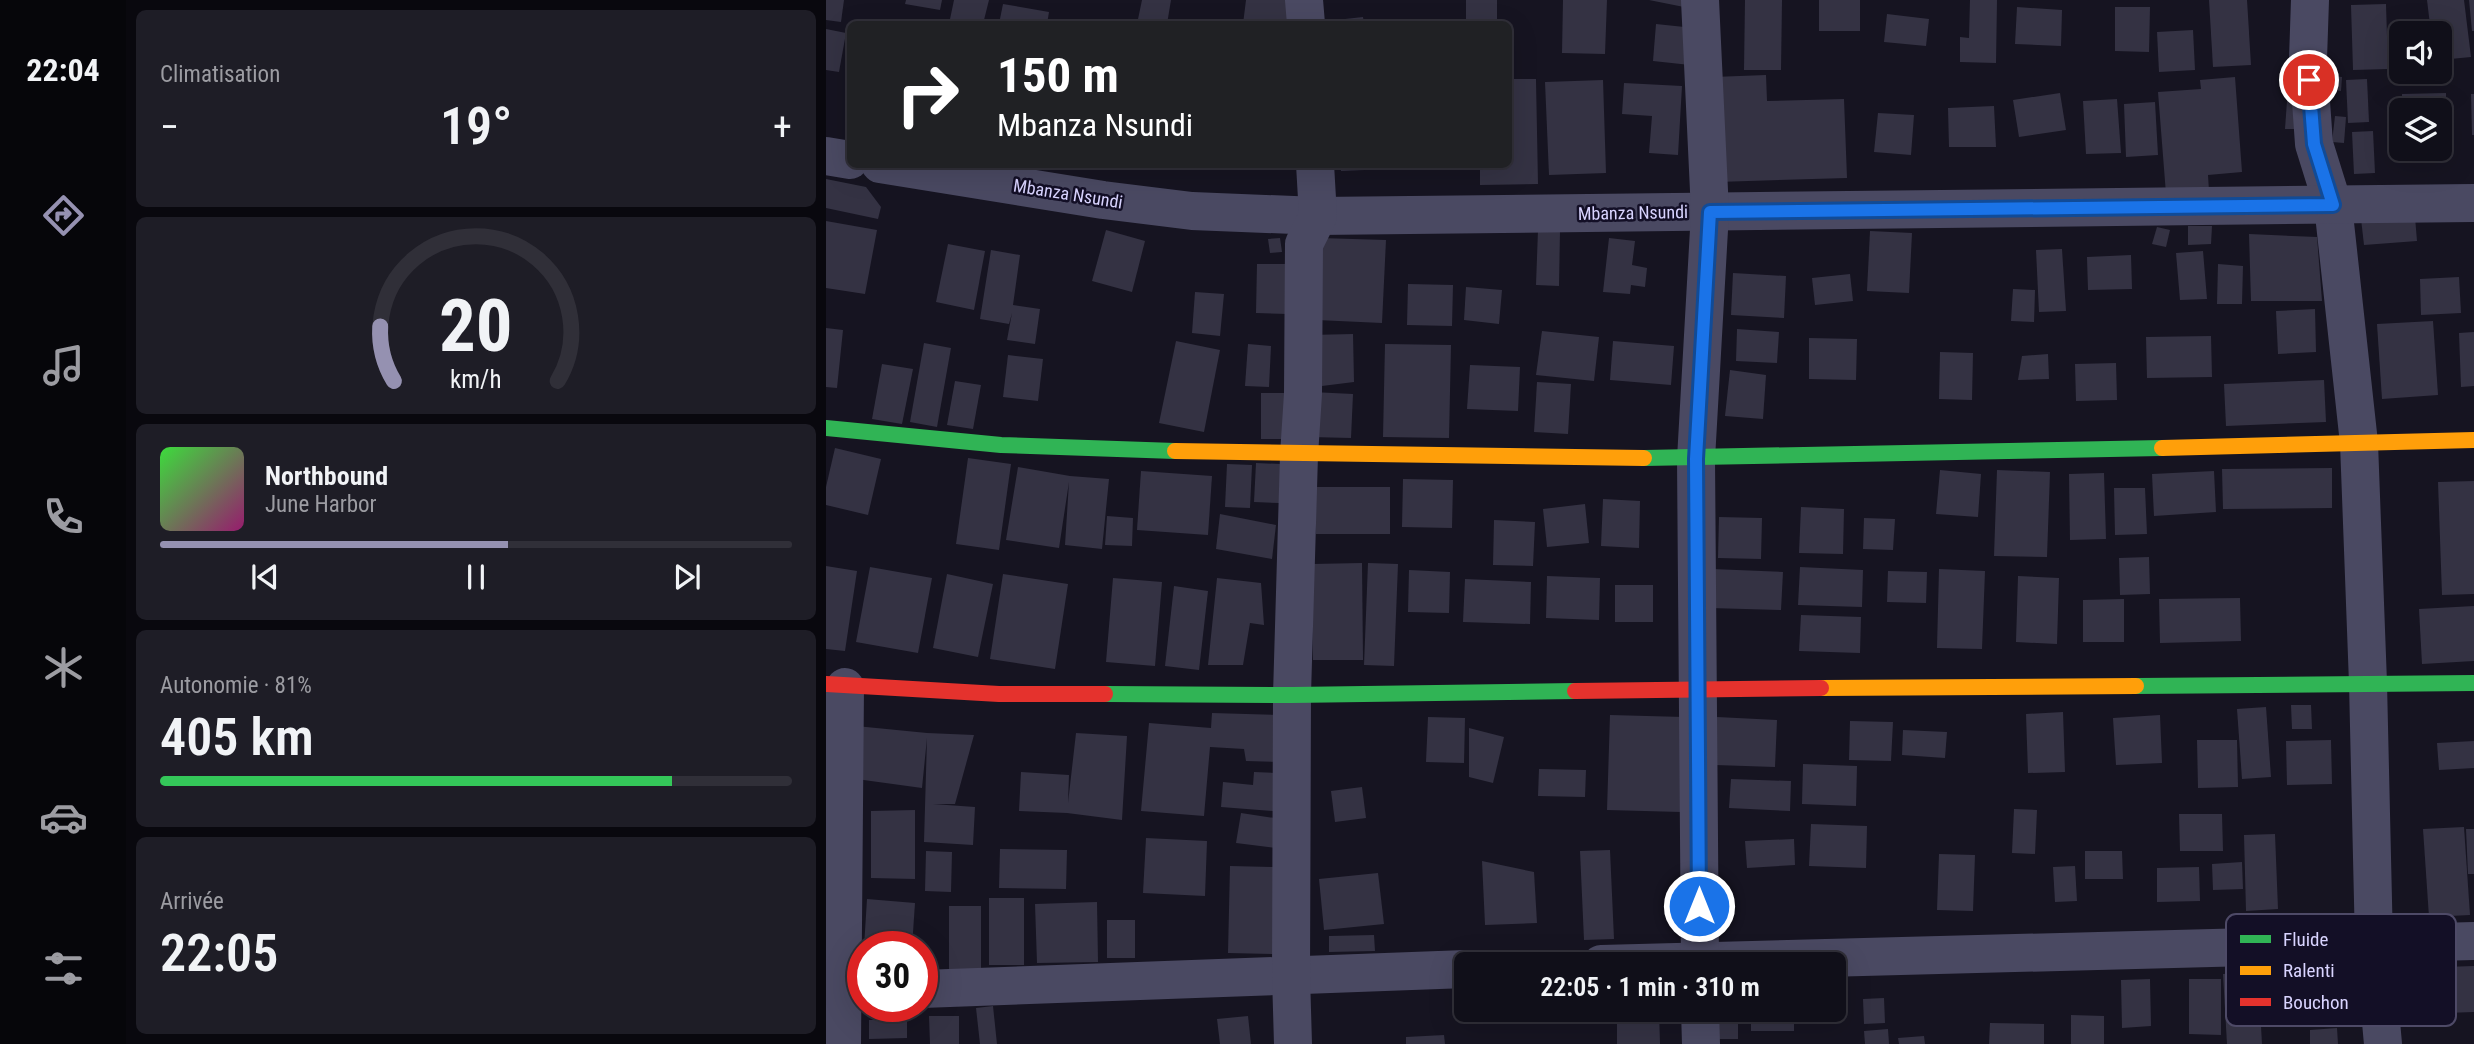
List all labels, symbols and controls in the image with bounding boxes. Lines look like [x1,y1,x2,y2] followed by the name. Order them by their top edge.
[2389,21,2452,161] map controls
[2389,21,2452,84] button: sound
[997,47,1119,104] text: 150 m
[882,49,973,140] icon: right
[2279,50,2339,110] pin
[26,51,100,89] text: 22:04
[160,61,280,88] text: Climatisation
[2290,61,2328,99] icon: arrive
[440,96,512,157] text: 19°
[2389,98,2452,161] button: layers
[160,105,179,149] text: −
[773,105,792,149] text: +
[997,106,1193,144] text: Mbanza Nsundi
[1012,175,1124,213] street label: Mbanza Nsundi
[39,191,88,240] icon: directions
[1578,201,1688,224] street label: Mbanza Nsundi
[439,284,513,370] text: 20
[39,341,88,390] icon: music
[450,365,502,394] text: km/h
[265,461,388,491] text: Northbound
[265,491,377,518] text: June Harbor
[39,492,88,541] icon: phone
[246,558,284,596] icon: previous
[457,558,495,596] icon: pause
[668,558,706,596] icon: next
[39,643,88,692] icon: climate
[160,672,312,699] text: Autonomie · 81%
[160,707,314,768] text: 405 km
[39,793,88,842] icon: car
[1662,869,1736,943] position arrow
[160,888,224,915] text: Arrivée
[2226,914,2456,1026] legend
[160,923,278,984] text: 22:05
[2283,928,2328,951] text: Fluide
[847,931,938,1022] speed limit sign: 30
[39,944,88,993] icon: filters
[2283,959,2335,982] text: Ralenti
[1540,972,1760,1002] text: 22:05 · 1 min · 310 m
[2283,991,2349,1014] text: Bouchon

